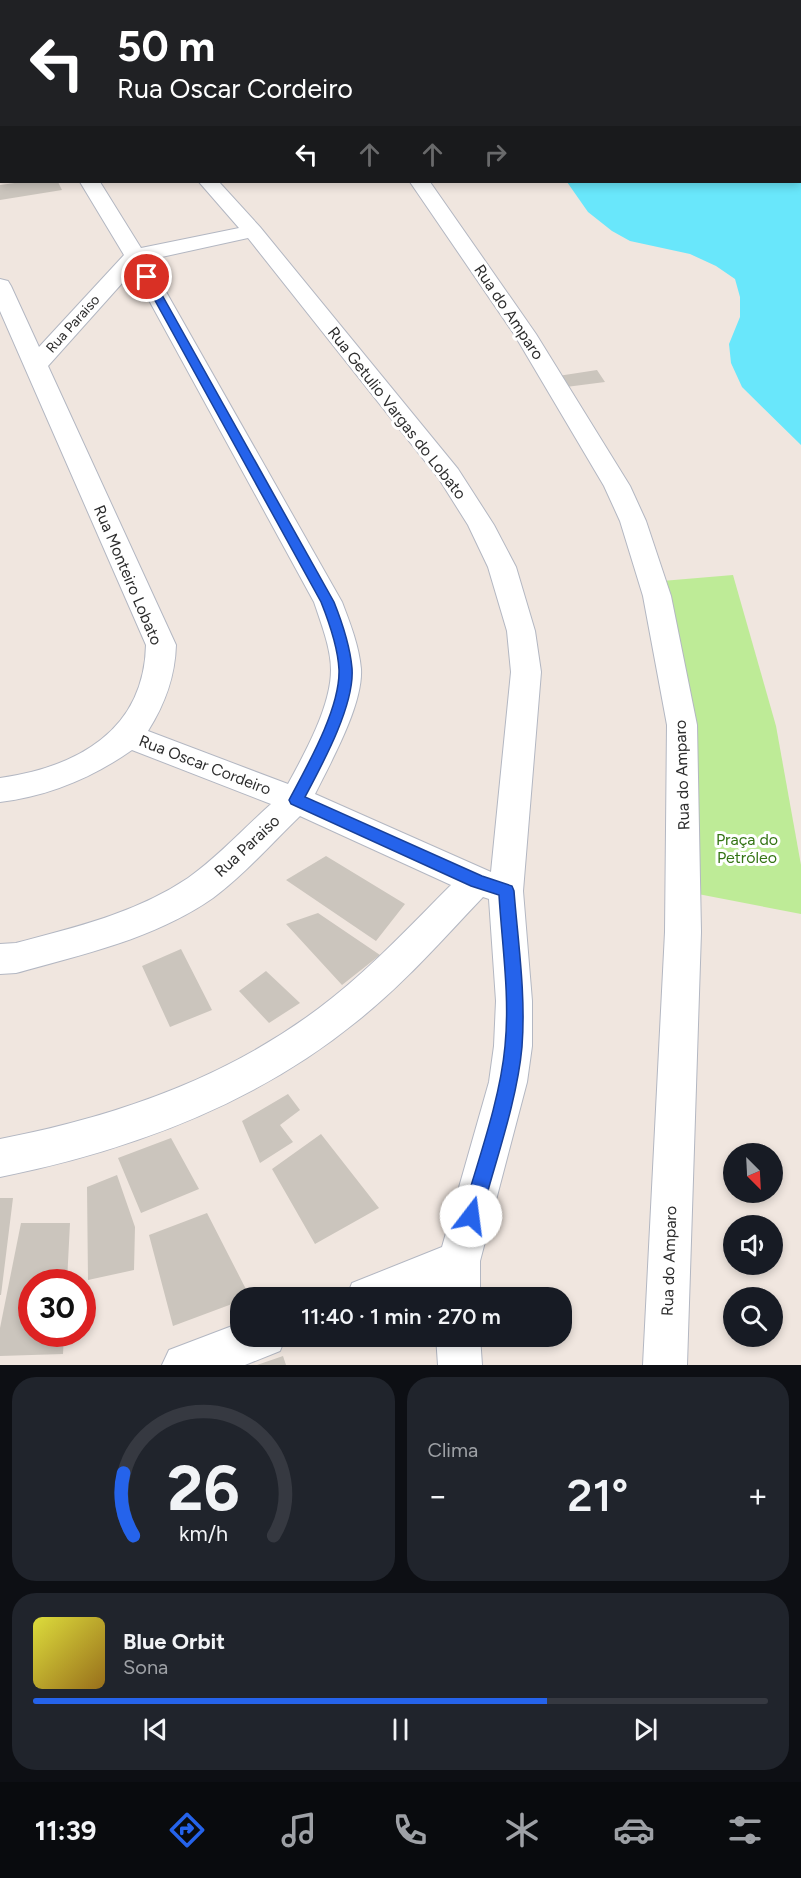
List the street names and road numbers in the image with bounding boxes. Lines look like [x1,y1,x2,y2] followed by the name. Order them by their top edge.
[470,261,548,363] street label: Rua do Amparo
[43,292,103,356] street label: Rua Paraiso
[324,323,470,503] street label: Rua Getulio Vargas do Lobato
[90,502,166,648] street label: Rua Monteiro Lobato
[671,719,693,831] street label: Rua do Amparo
[136,731,274,799] street label: Rua Oscar Cordeiro
[210,811,284,881] street label: Rua Paraiso
[658,1205,680,1317] street label: Rua do Amparo

